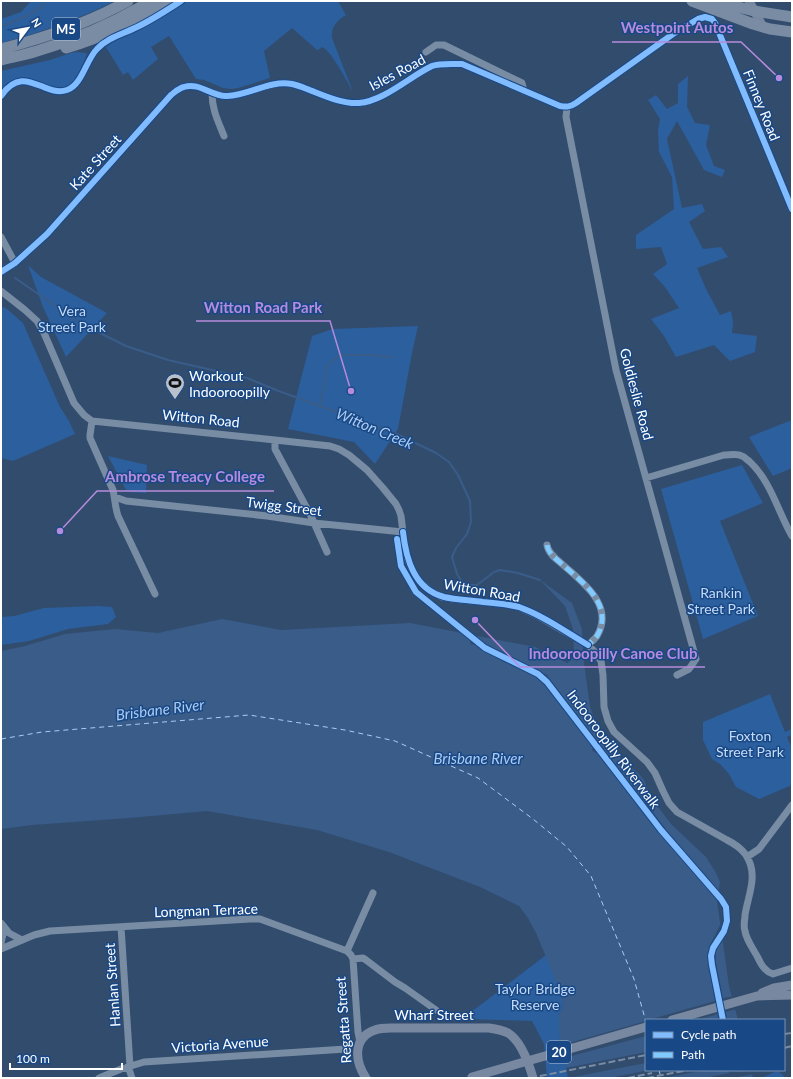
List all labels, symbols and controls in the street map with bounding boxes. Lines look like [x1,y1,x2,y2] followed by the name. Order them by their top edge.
[8,8,48,48] north arrow
[29,15,45,29] text: N
[612,15,741,42] callout: Westpoint Autos
[52,18,80,40] road number: M5
[621,18,734,36] text: Westpoint Autos
[366,50,428,94] street label: Isles Road
[740,67,784,143] street label: Finney Road
[66,131,124,193] street label: Kate Street
[196,294,330,321] callout: Witton Road Park
[204,298,323,316] text: Witton Road Park
[38,302,107,335] park label: Vera Street Park
[617,346,657,442] street label: Goldieslie Road
[189,367,271,400] place label: Workout Indooroopilly
[164,372,186,400] sports icon: Workout Indooroopilly
[334,404,417,453] water label: Witton Creek
[161,405,241,431] street label: Witton Road
[97,464,274,491] callout: Ambrose Treacy College
[104,467,265,485] text: Ambrose Treacy College
[245,493,323,519] street label: Twigg Street
[442,575,522,605] street label: Witton Road
[687,584,756,617] park label: Rankin Street Park
[520,640,705,667] callout: Indooroopilly Canoe Club
[528,644,698,662] text: Indooroopilly Canoe Club
[564,686,665,812] street label: Indooroopilly Riverwalk
[115,695,206,723] water label: Brisbane River
[716,727,785,760] park label: Foxton Street Park
[433,749,523,767] water label: Brisbane River
[154,900,258,920] street label: Longman Terrace
[101,943,123,1027] street label: Hanlan Street
[331,976,355,1064] street label: Regatta Street
[495,980,575,1013] park label: Taylor Bridge Reserve
[394,1006,474,1023] street label: Wharf Street
[645,1019,785,1071] legend
[681,1027,736,1042] text: Cycle path
[171,1032,269,1056] street label: Victoria Avenue
[547,1041,571,1063] road number: 20
[10,1045,122,1071] scale bar
[681,1047,705,1062] text: Path
[16,1051,50,1066] text: 100 m

